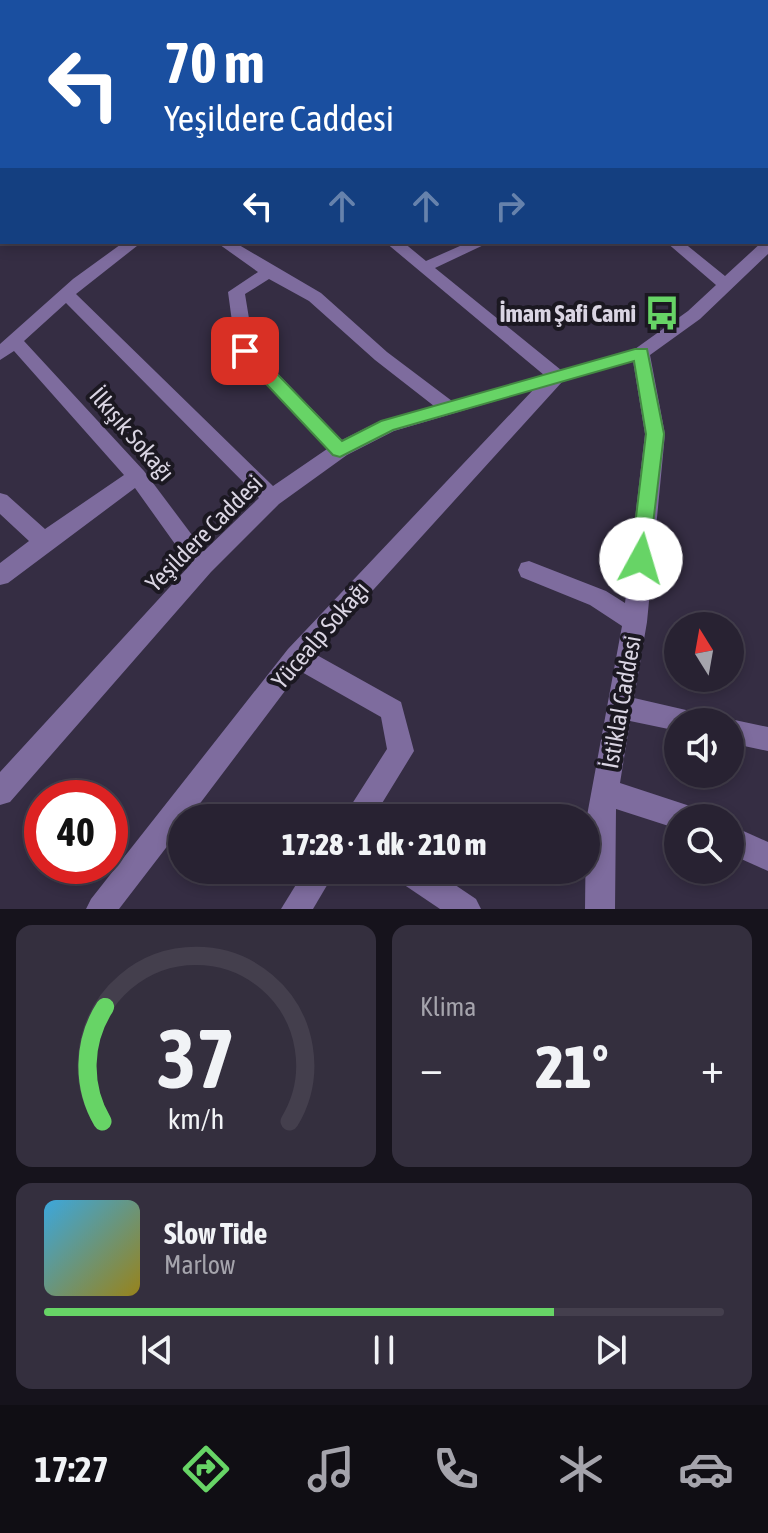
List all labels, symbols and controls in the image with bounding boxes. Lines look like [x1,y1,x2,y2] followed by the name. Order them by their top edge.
[164,31,265,95] text: 70 m
[32,32,136,136] icon: left
[164,97,394,139] text: Yeşildere Caddesi
[236,184,280,228] icon: left
[320,184,364,228] icon: ahead
[404,184,448,228] icon: ahead
[488,184,532,228] icon: right
[643,294,681,332] bus stop icon: İmam Şafi Cami
[499,300,636,327] place label: İmam Şafi Cami
[211,317,279,385] pin
[223,329,267,373] icon: arrive
[84,382,180,486] street label: İlkışık Sokağı
[140,469,268,597] street label: Yeşildere Caddesi
[599,517,683,601] position arrow
[266,576,374,694] street label: Yücealp Sokağı
[664,612,744,692] north arrow
[664,612,744,884] map controls
[596,633,646,771] street label: İstiklal Caddesi
[664,708,744,788] button: sound
[24,780,128,884] speed limit sign: 40
[664,804,744,884] button: search
[282,827,486,861] text: 17:28 · 1 dk · 210 m
[420,992,476,1022] text: Klima
[157,1010,235,1106] text: 37
[536,1032,608,1101] text: 21°
[420,1042,443,1092] text: −
[701,1042,724,1092] text: +
[168,1102,224,1135] text: km/h
[164,1216,267,1250] text: Slow Tide
[164,1250,235,1280] text: Marlow
[135,1328,179,1372] icon: previous
[362,1328,406,1372] icon: pause
[589,1328,633,1372] icon: next
[178,1441,234,1497] icon: directions
[303,1441,359,1497] icon: music
[428,1441,484,1497] icon: phone
[553,1441,609,1497] icon: climate
[678,1441,734,1497] icon: car
[34,1448,109,1490] text: 17:27

